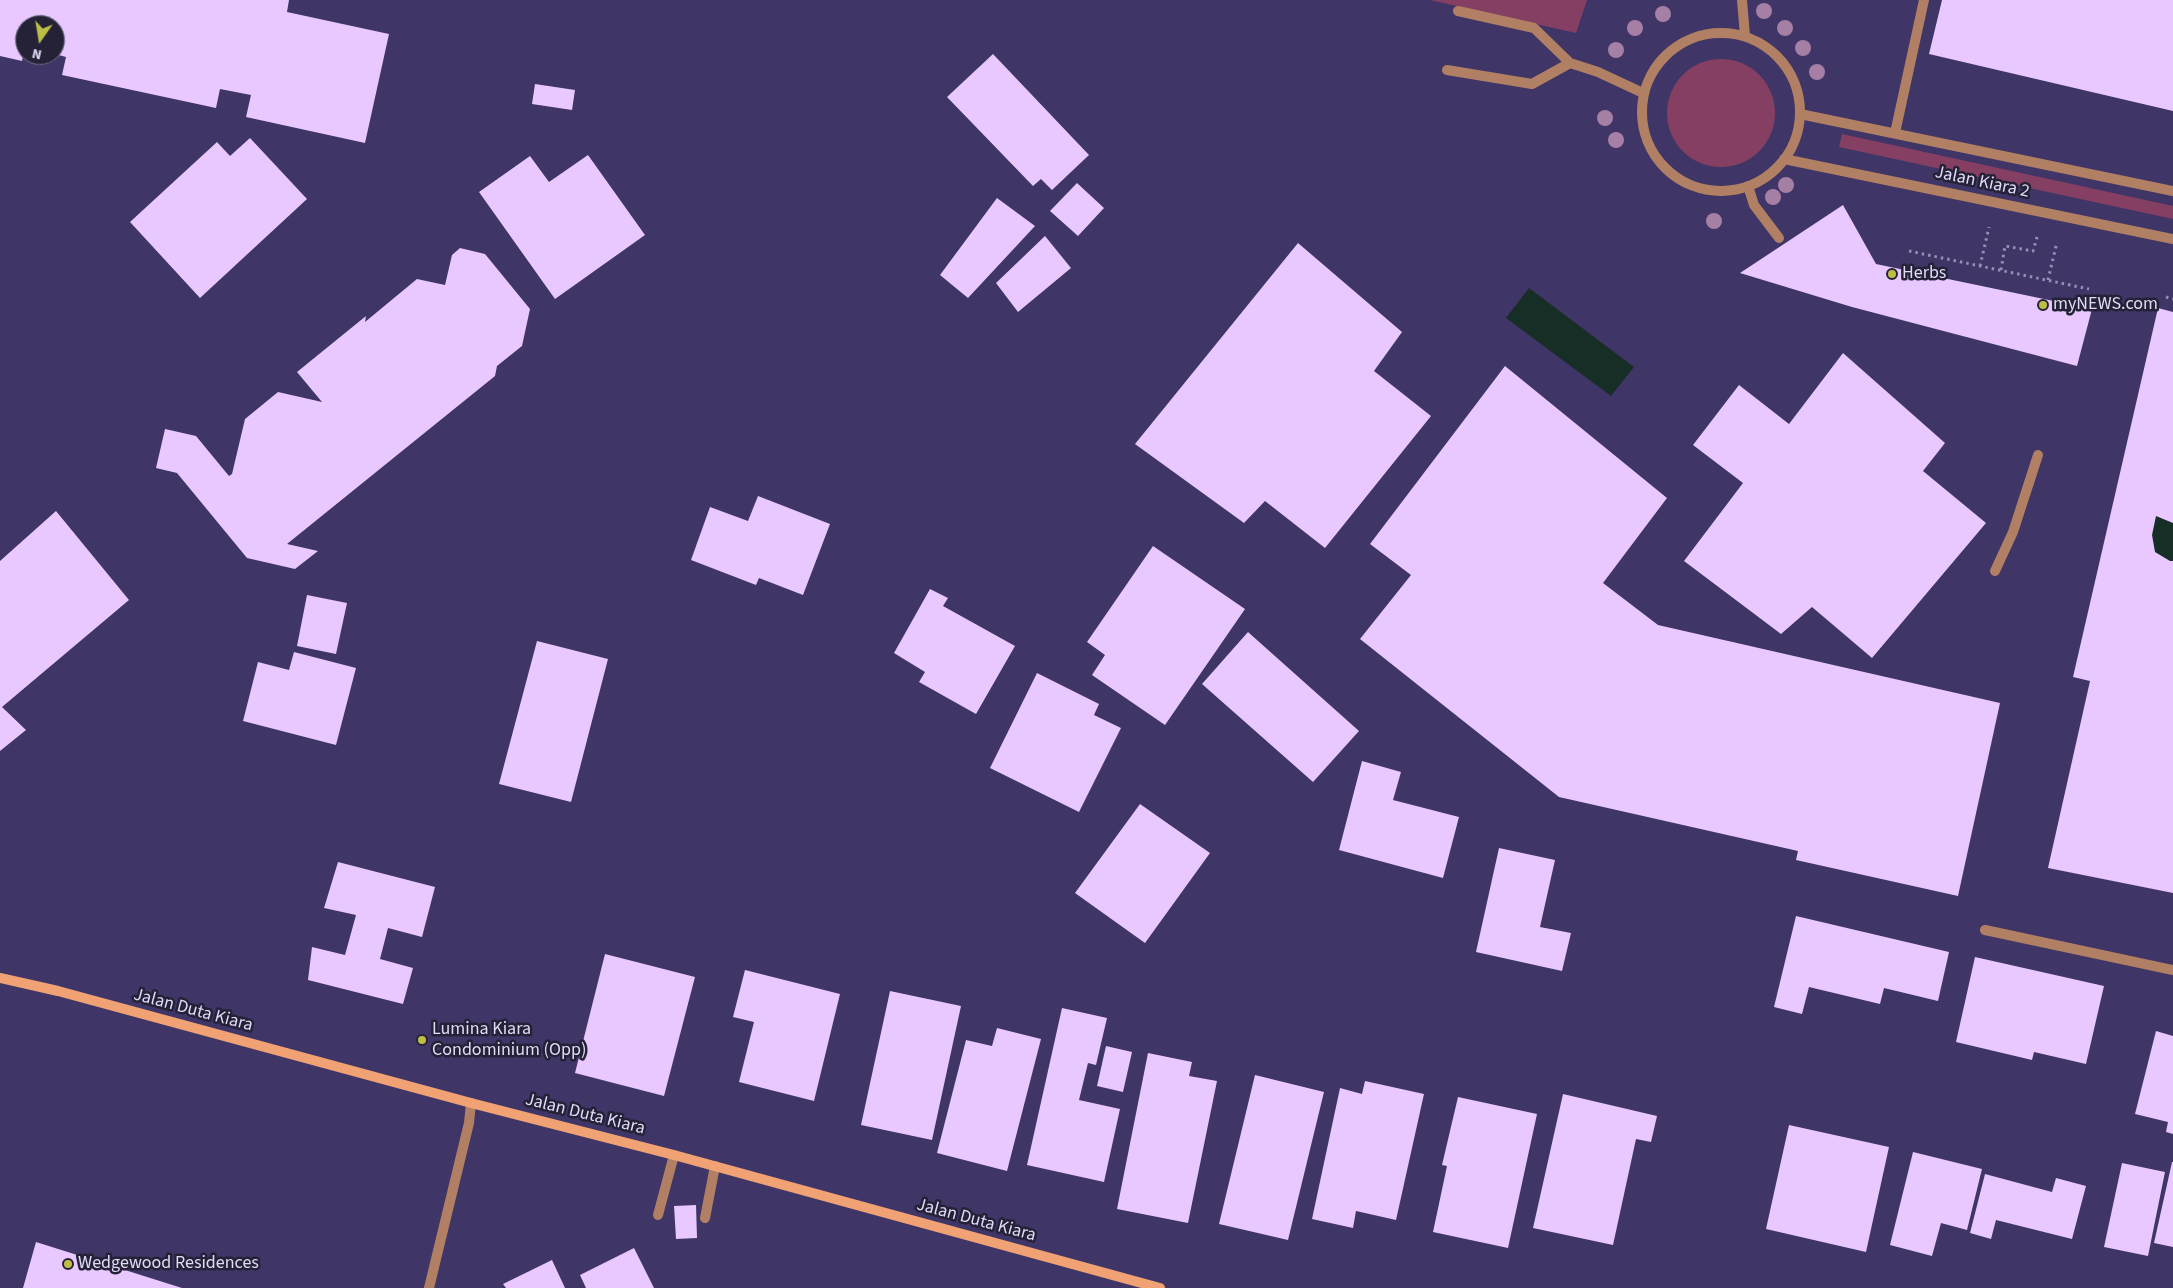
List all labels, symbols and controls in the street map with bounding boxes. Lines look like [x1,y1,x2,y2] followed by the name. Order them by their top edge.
[15,15,65,65] north arrow
[30,43,44,64] text: N
[1933,162,2031,204] street label: Jalan Kiara 2
[1902,263,1946,285] place label: Herbs
[1886,268,1898,280] marker: Herbs
[2053,294,2158,316] place label: myNEWS.com
[2037,299,2049,311] marker: myNEWS.com
[131,985,255,1037] street label: Jalan Duta Kiara
[432,1019,586,1062] place label: Lumina Kiara Condominium (Opp)
[416,1034,428,1046] marker: Lumina Kiara Condominium (Opp)
[523,1090,647,1140] street label: Jalan Duta Kiara
[914,1195,1038,1247] street label: Jalan Duta Kiara
[78,1253,259,1275] place label: Wedgewood Residences
[62,1258,74,1270] marker: Wedgewood Residences

